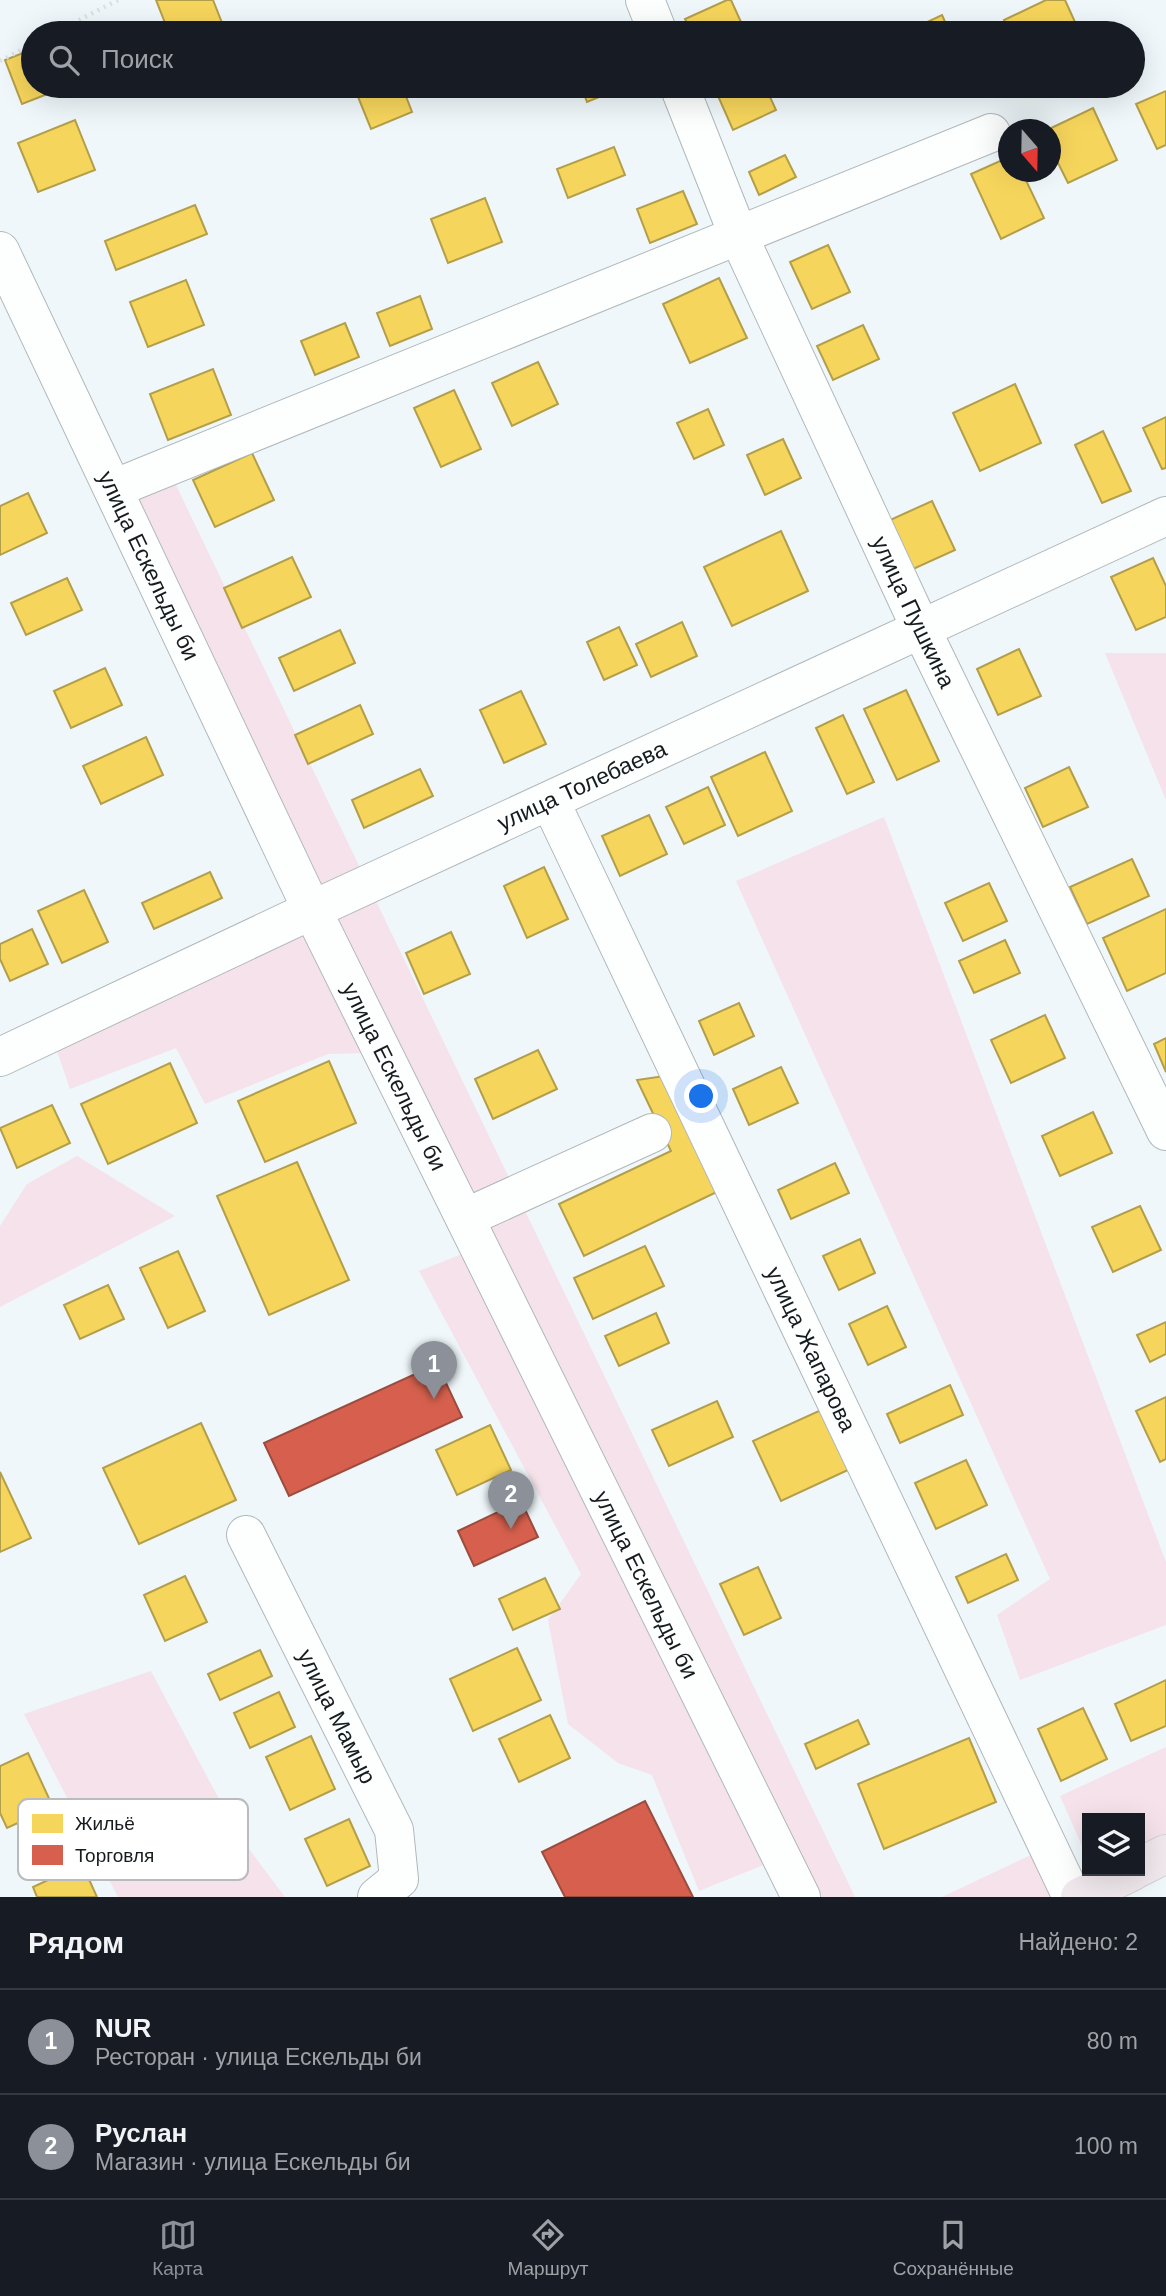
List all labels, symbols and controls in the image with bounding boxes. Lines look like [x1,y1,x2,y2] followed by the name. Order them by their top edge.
[21,21,1145,98] search box
[45,41,83,79] icon: search
[101,44,173,74] text: Поиск
[998,119,1061,182] north arrow
[93,467,205,664] street label: улица Ескельды би
[867,532,961,692] street label: улица Пушкина
[493,735,671,836] street label: улица Толебаева
[337,978,452,1175] street label: улица Ескельды би
[684,1079,718,1113] your location
[761,1262,861,1436] street label: улица Жапарова
[411,1341,457,1399] pin: 1
[488,1471,534,1529] pin: 2
[589,1486,704,1683] street label: улица Ескельды би
[292,1645,382,1788] street label: улица Мамыр
[18,1799,248,1880] legend
[75,1813,135,1834] text: Жильё
[1082,1813,1145,1876] map controls
[1082,1813,1145,1876] button: layers
[75,1845,154,1866] text: Торговля
[28,1926,124,1959] text: Рядом
[1018,1929,1138,1955] text: Найдено: 2
[95,2013,151,2043] text: NUR
[45,2028,57,2054] text: 1
[1087,2028,1138,2054] text: 80 m
[95,2044,422,2070] text: Ресторан · улица Ескельды би
[95,2118,187,2148] text: Руслан
[45,2133,57,2159] text: 2
[1074,2133,1138,2159] text: 100 m
[95,2149,410,2175] text: Магазин · улица Ескельды би
[152,2216,203,2280] tab: Карта
[507,2216,588,2280] tab: Маршрут
[893,2216,1014,2280] tab: Сохранённые

